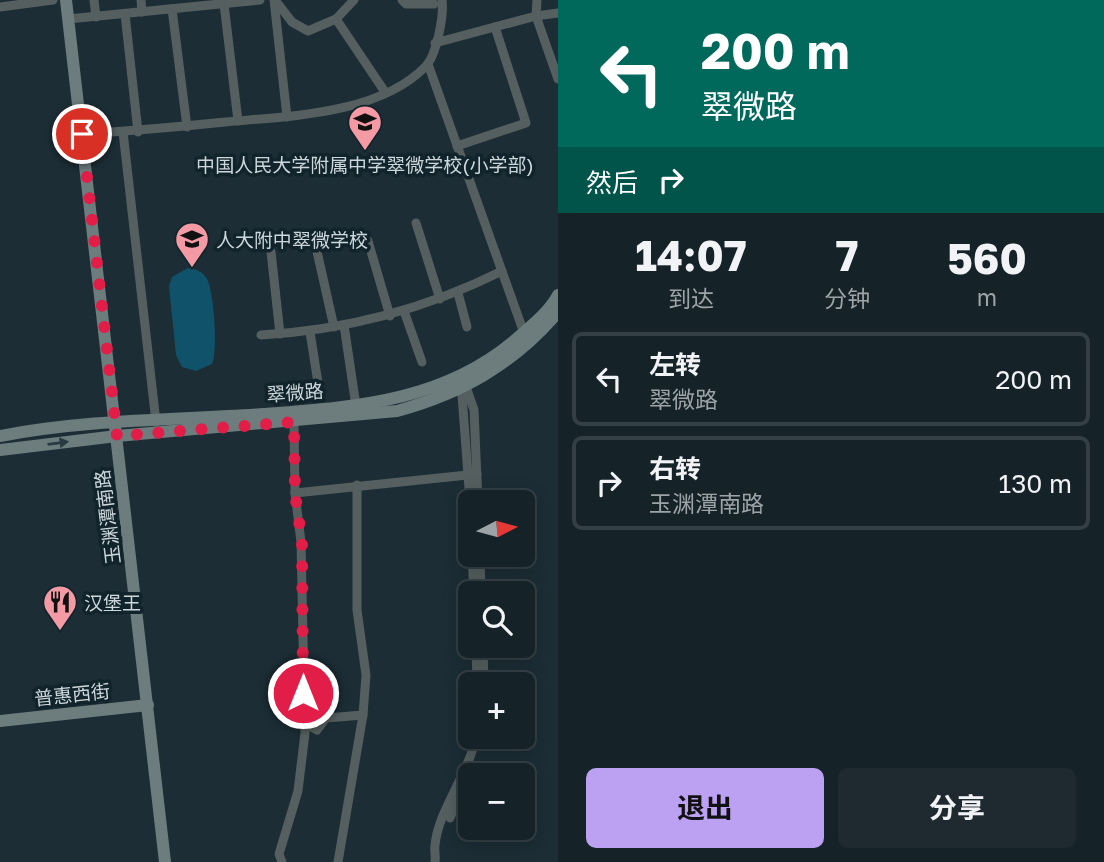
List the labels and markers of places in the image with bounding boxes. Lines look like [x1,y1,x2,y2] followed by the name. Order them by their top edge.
[346,103,384,152] school or university icon: 中国人民大学附属中学翠微学校(小学部)
[52,104,112,164] pin
[196,153,534,176] place label: 中国人民大学附属中学翠微学校(小学部)
[173,220,211,269] school or university icon: 人大附中翠微学校
[216,228,368,251] place label: 人大附中翠微学校
[41,583,79,632] restaurant icon: 汉堡王
[84,591,141,614] place label: 汉堡王

